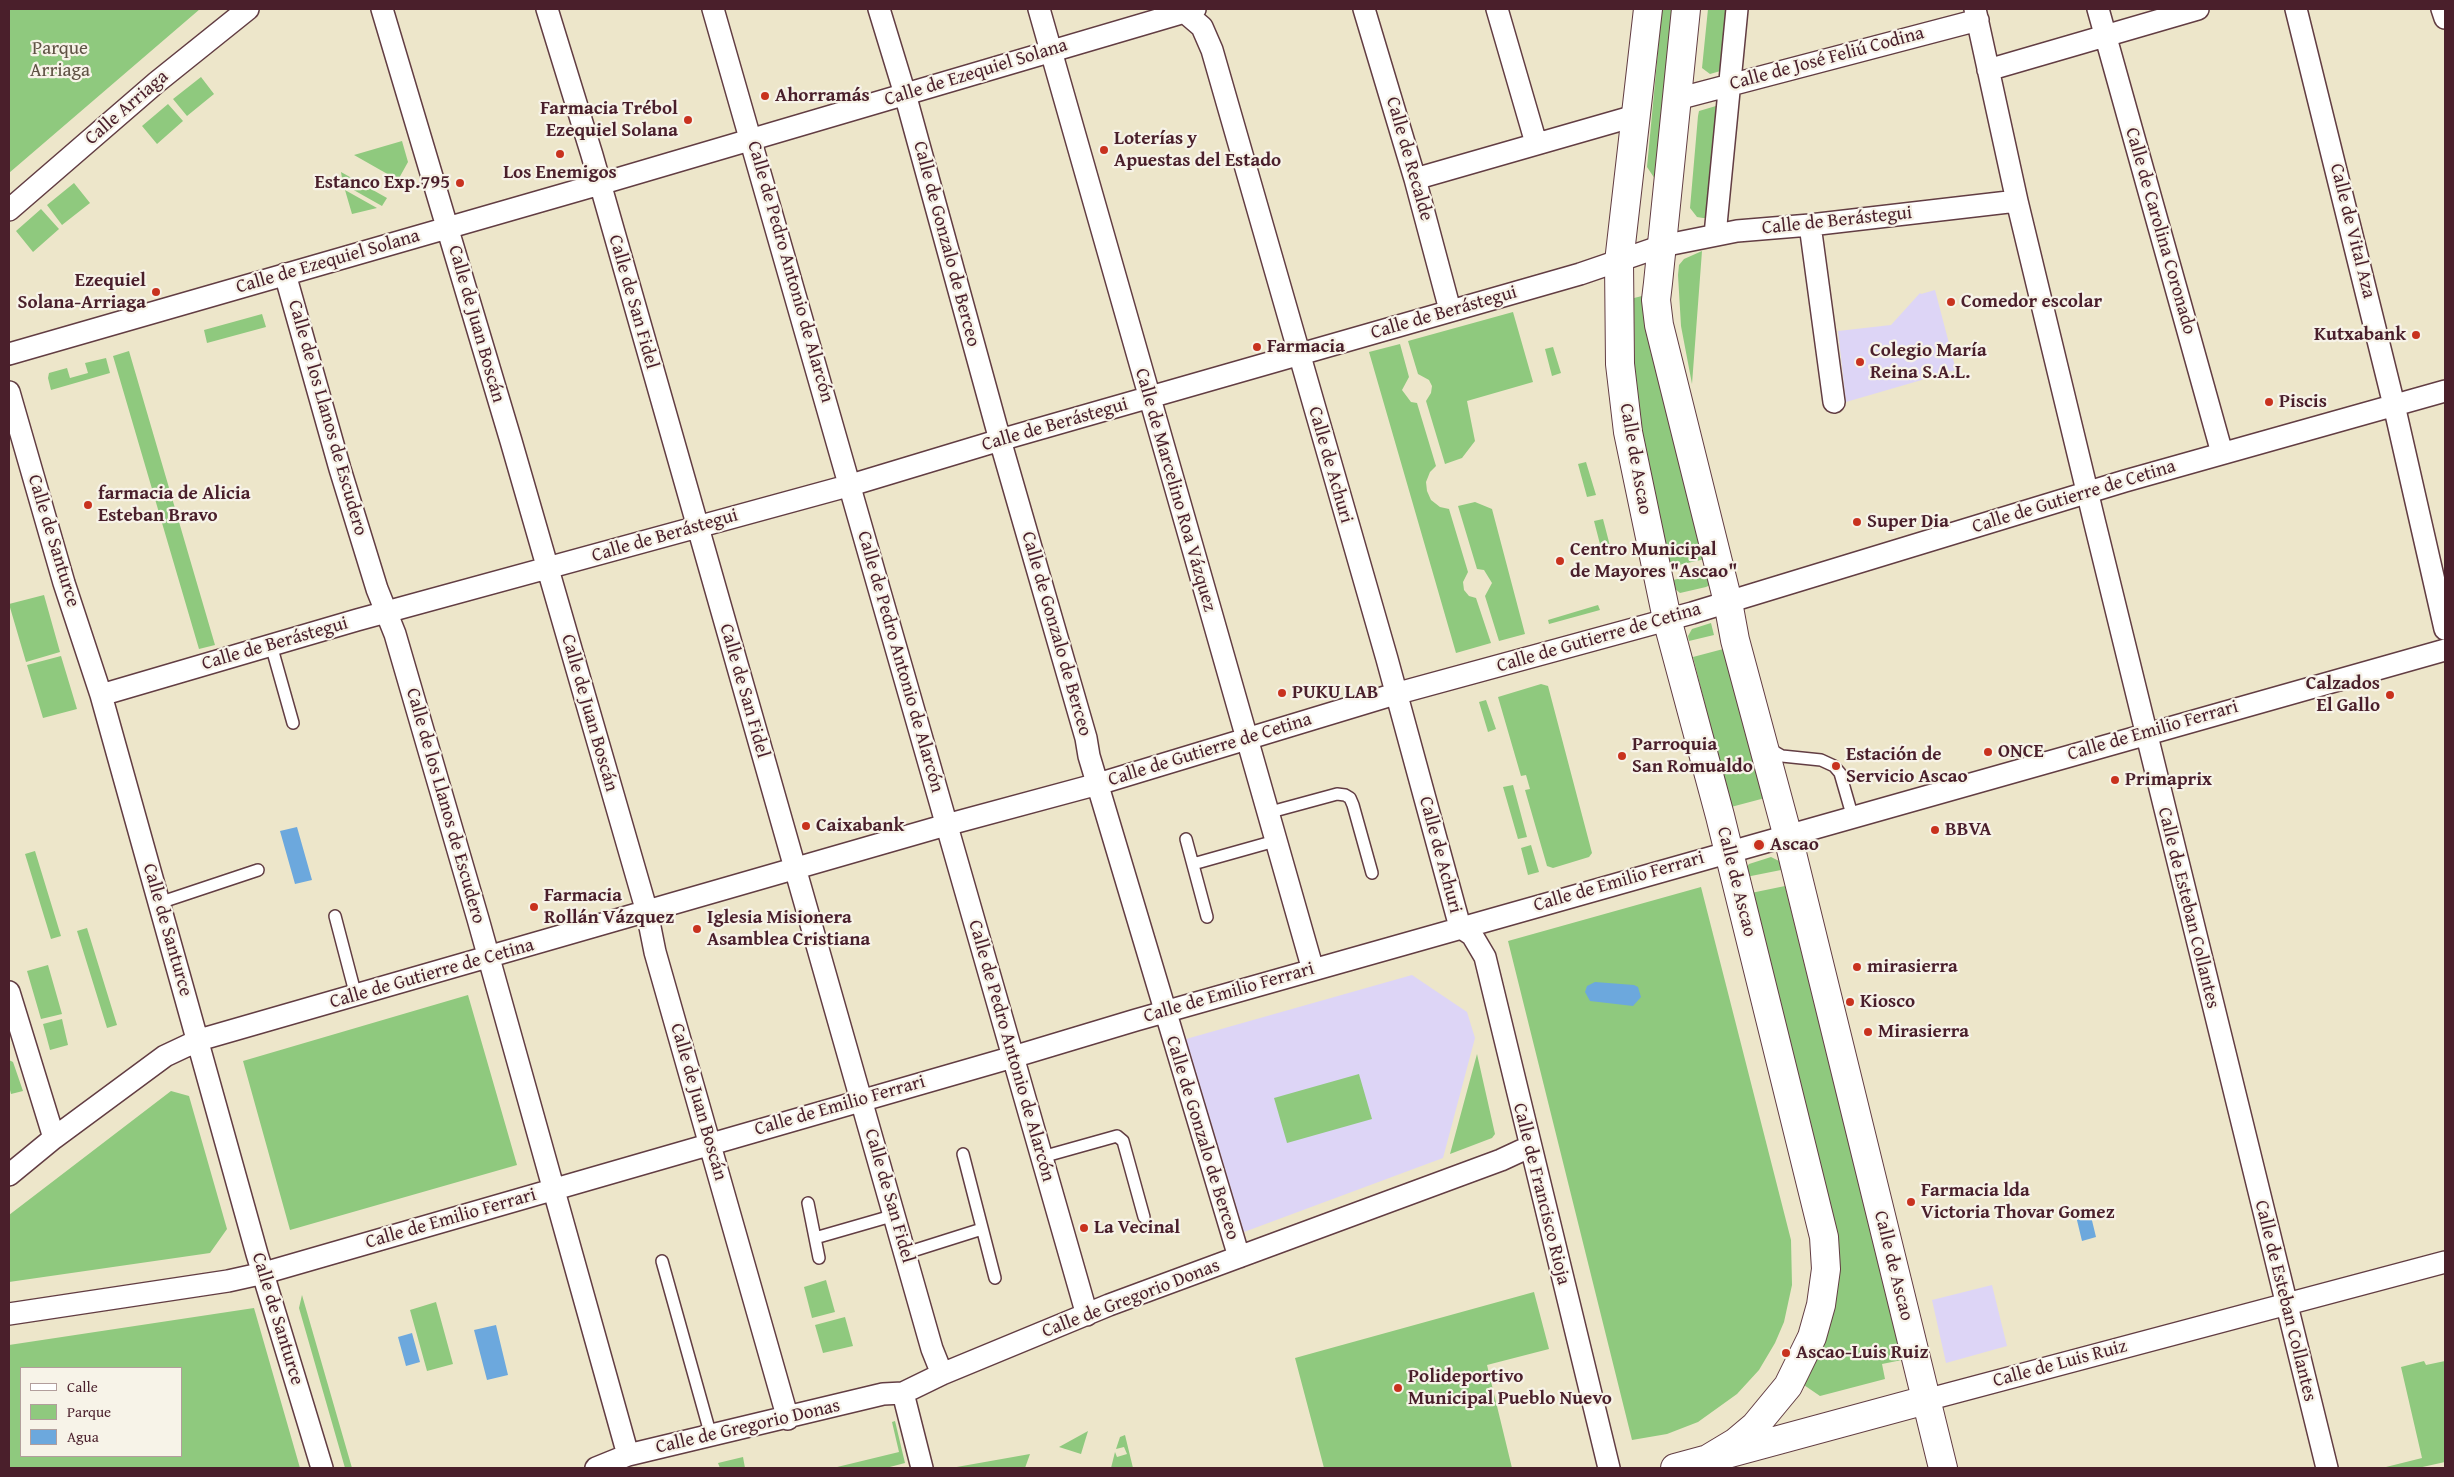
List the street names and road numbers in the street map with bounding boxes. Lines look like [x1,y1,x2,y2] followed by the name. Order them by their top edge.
[1727,22,1927,96] street label: Calle de José Feliú Codina
[882,34,1070,112] street label: Calle de Ezequiel Solana
[81,66,173,150] street label: Calle Arriaga
[1380,94,1438,224] street label: Calle de Recalde
[2120,125,2200,337] street label: Calle de Carolina Coronado
[742,139,838,405] street label: Calle de Pedro Antonio de Alarcón
[908,139,984,349] street label: Calle de Gonzalo de Berceo
[2324,161,2380,301] street label: Calle de Vital Aza
[1761,202,1913,240] street label: Calle de Berástegui
[233,225,423,299] street label: Calle de Ezequiel Solana
[603,232,663,372] street label: Calle de San Fidel
[443,243,509,405] street label: Calle de Juan Boscán
[1368,281,1520,345] street label: Calle de Berástegui
[282,298,372,538] street label: Calle de los Llanos de Escudero
[1129,366,1221,614] street label: Calle de Marcelino Roa Vázquez
[979,393,1131,457] street label: Calle de Berástegui
[1614,402,1656,516] street label: Calle de Ascao
[1302,404,1358,526] street label: Calle de Achuri
[1970,455,2178,539] street label: Calle de Gutierre de Cetina
[22,472,84,610] street label: Calle de Santurce
[589,504,741,568] street label: Calle de Berástegui
[852,529,948,795] street label: Calle de Pedro Antonio de Alarcón
[1016,529,1096,739] street label: Calle de Gonzalo de Berceo
[1494,598,1704,678] street label: Calle de Gutierre de Cetina
[199,612,351,676] street label: Calle de Berástegui
[714,621,774,761] street label: Calle de San Fidel
[556,632,622,794] street label: Calle de Juan Boscán
[400,686,490,926] street label: Calle de los Llanos de Escudero
[2065,696,2241,766] street label: Calle de Emilio Ferrari
[1106,708,1314,792] street label: Calle de Gutierre de Cetina
[1413,794,1467,916] street label: Calle de Achuri
[2152,805,2224,1011] street label: Calle de Esteban Collantes
[1711,825,1761,939] street label: Calle de Ascao
[1531,847,1707,917] street label: Calle de Emilio Ferrari
[137,861,197,999] street label: Calle de Santurce
[963,918,1059,1184] street label: Calle de Pedro Antonio de Alarcón
[327,934,537,1014] street label: Calle de Gutierre de Cetina
[1141,958,1317,1028] street label: Calle de Emilio Ferrari
[665,1021,731,1183] street label: Calle de Juan Boscán
[1160,1033,1244,1243] street label: Calle de Gonzalo de Berceo
[752,1071,928,1141] street label: Calle de Emilio Ferrari
[1507,1101,1575,1287] street label: Calle de Francisco Rioja
[859,1126,919,1266] street label: Calle de San Fidel
[363,1184,539,1254] street label: Calle de Emilio Ferrari
[2249,1198,2321,1404] street label: Calle de Esteban Collantes
[1868,1209,1918,1323] street label: Calle de Ascao
[246,1250,308,1388] street label: Calle de Santurce
[1039,1255,1223,1343] street label: Calle de Gregorio Donas
[1991,1335,2129,1393] street label: Calle de Luis Ruiz
[654,1395,842,1459] street label: Calle de Gregorio Donas

